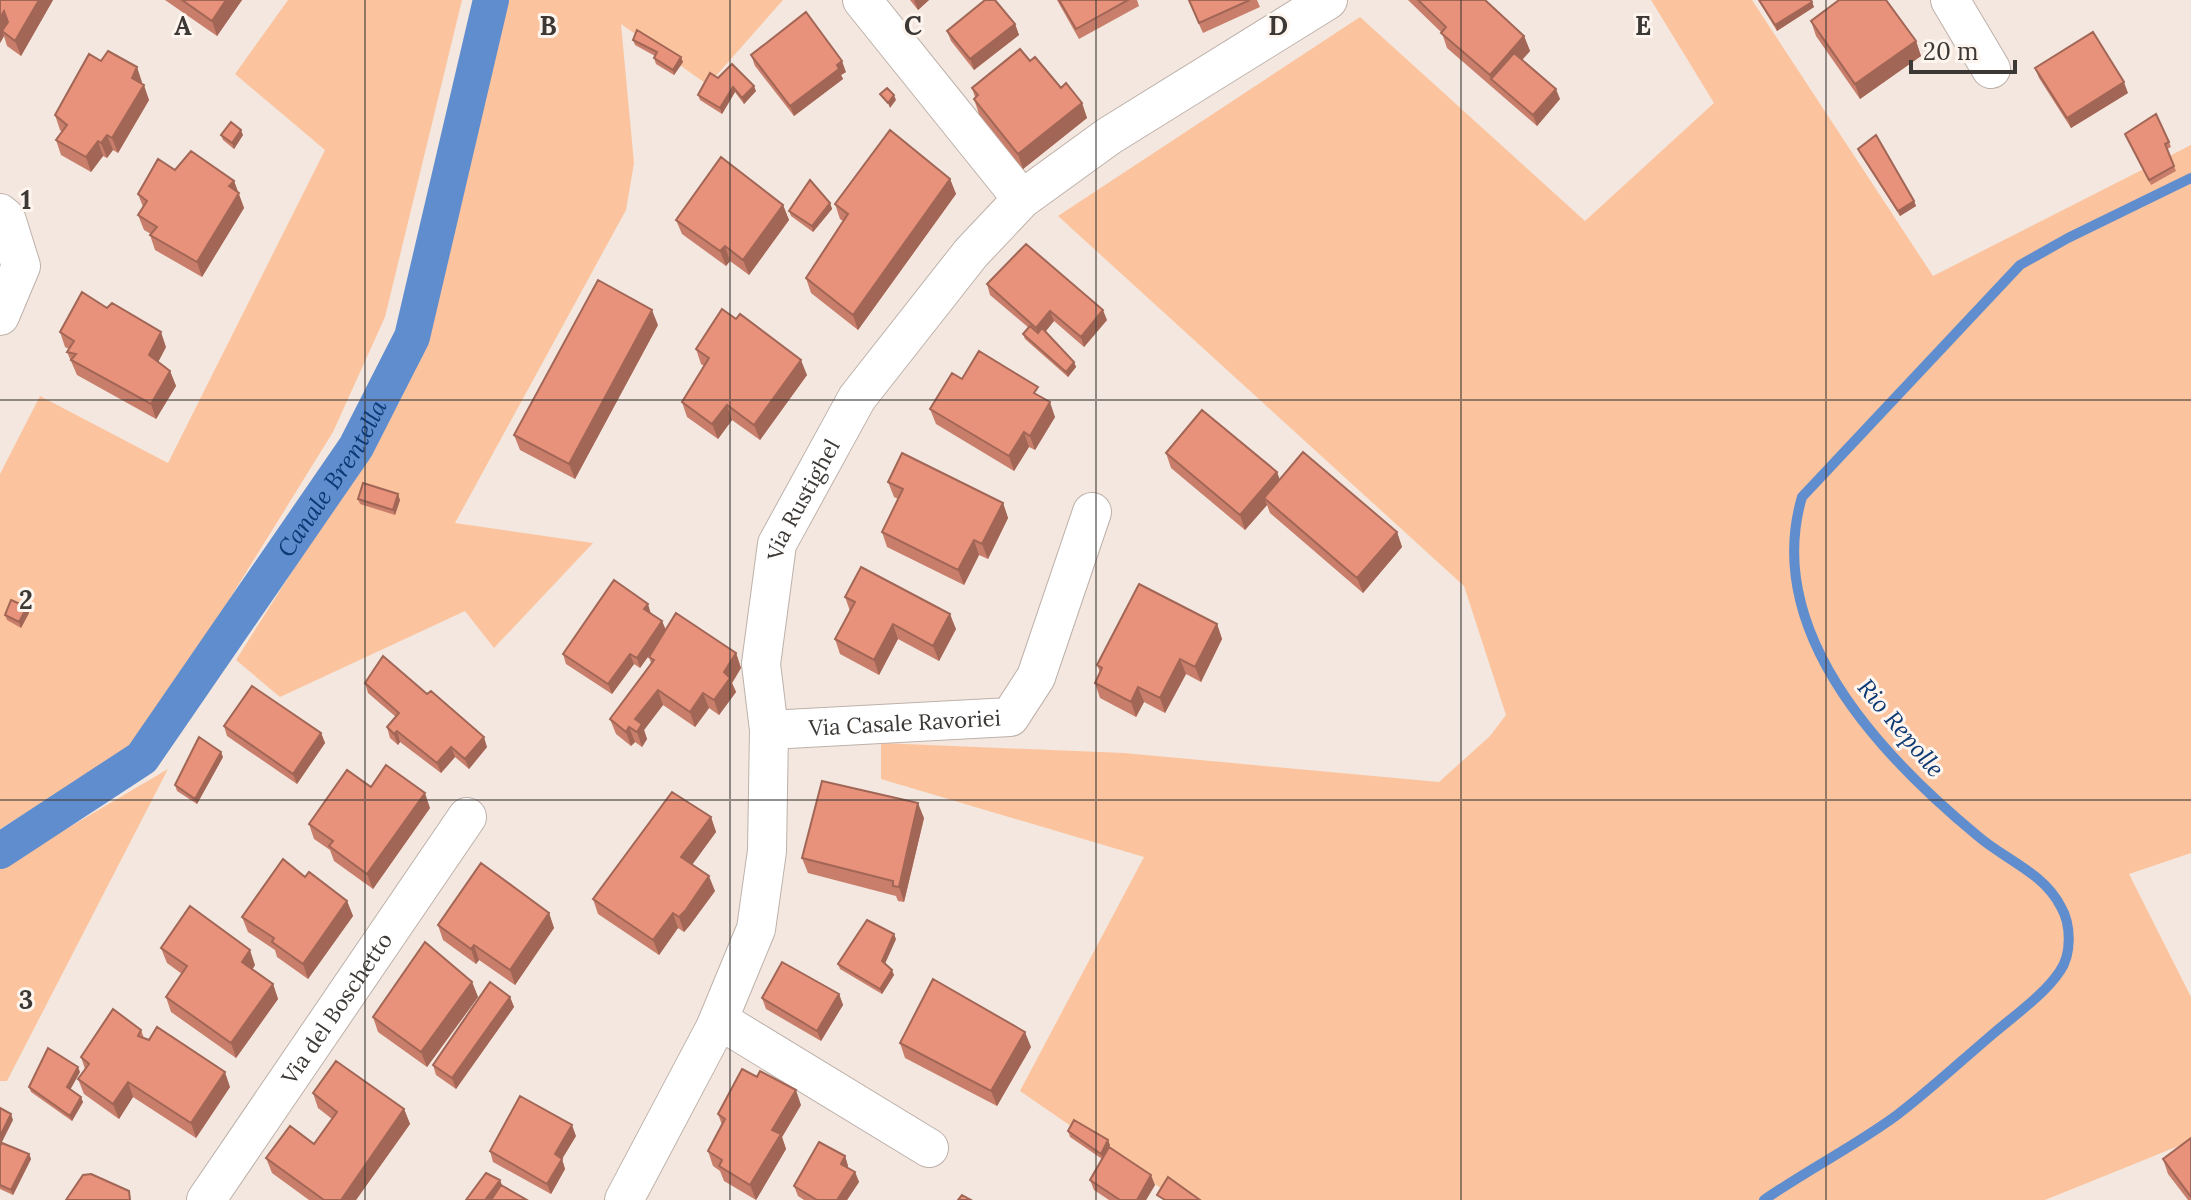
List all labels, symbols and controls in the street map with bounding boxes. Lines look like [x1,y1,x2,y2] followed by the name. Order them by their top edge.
[174,9,192,42] text: A
[539,9,557,42] text: B
[904,9,922,42] text: C
[1268,9,1288,42] text: D
[1635,9,1651,42] text: E
[1911,24,2015,74] scale bar
[1923,36,1979,67] text: 20 m
[21,183,31,216] text: 1
[270,394,393,563] water label: Canale Brentella
[761,434,846,562] street label: Via Rustighel
[19,583,33,616] text: 2
[1851,672,1951,784] water label: Rio Repolle
[807,704,1001,742] street label: Via Casale Ravoriei
[274,927,398,1090] street label: Via del Boschetto
[19,983,33,1016] text: 3

